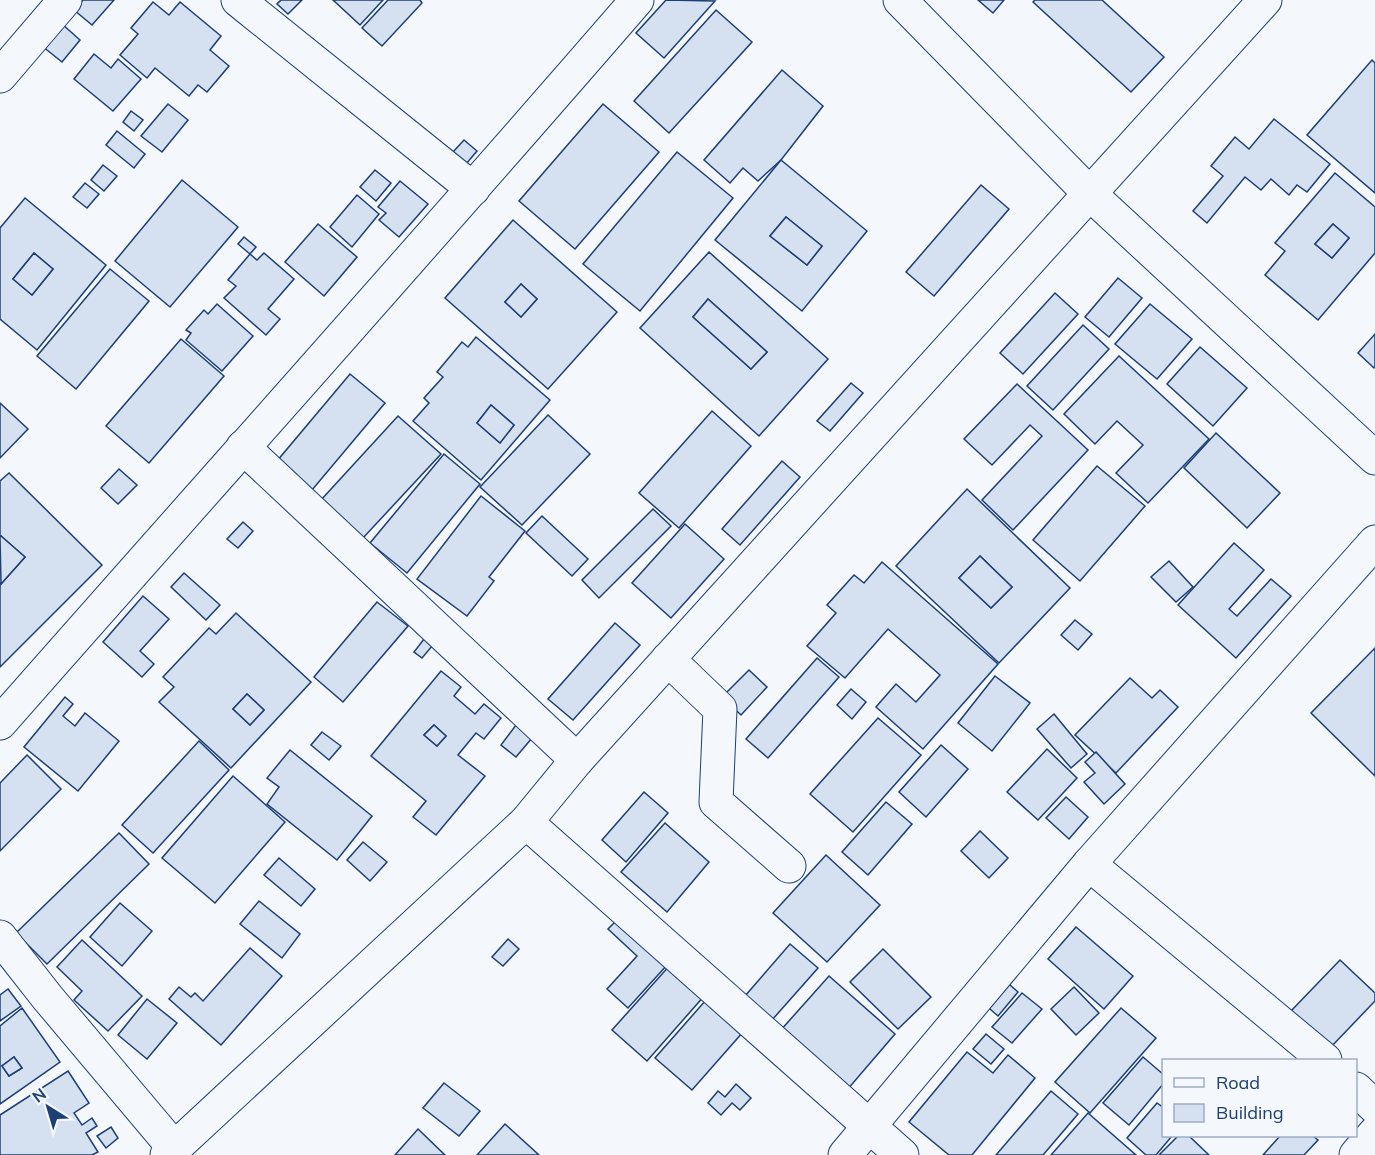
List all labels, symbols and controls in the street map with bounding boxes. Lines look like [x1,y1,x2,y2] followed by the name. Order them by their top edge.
[1162,1059,1357,1137] legend
[1216,1071,1260,1094] text: Road
[18,1077,78,1137] north arrow
[28,1083,50,1107] text: N
[1216,1101,1284,1124] text: Building

